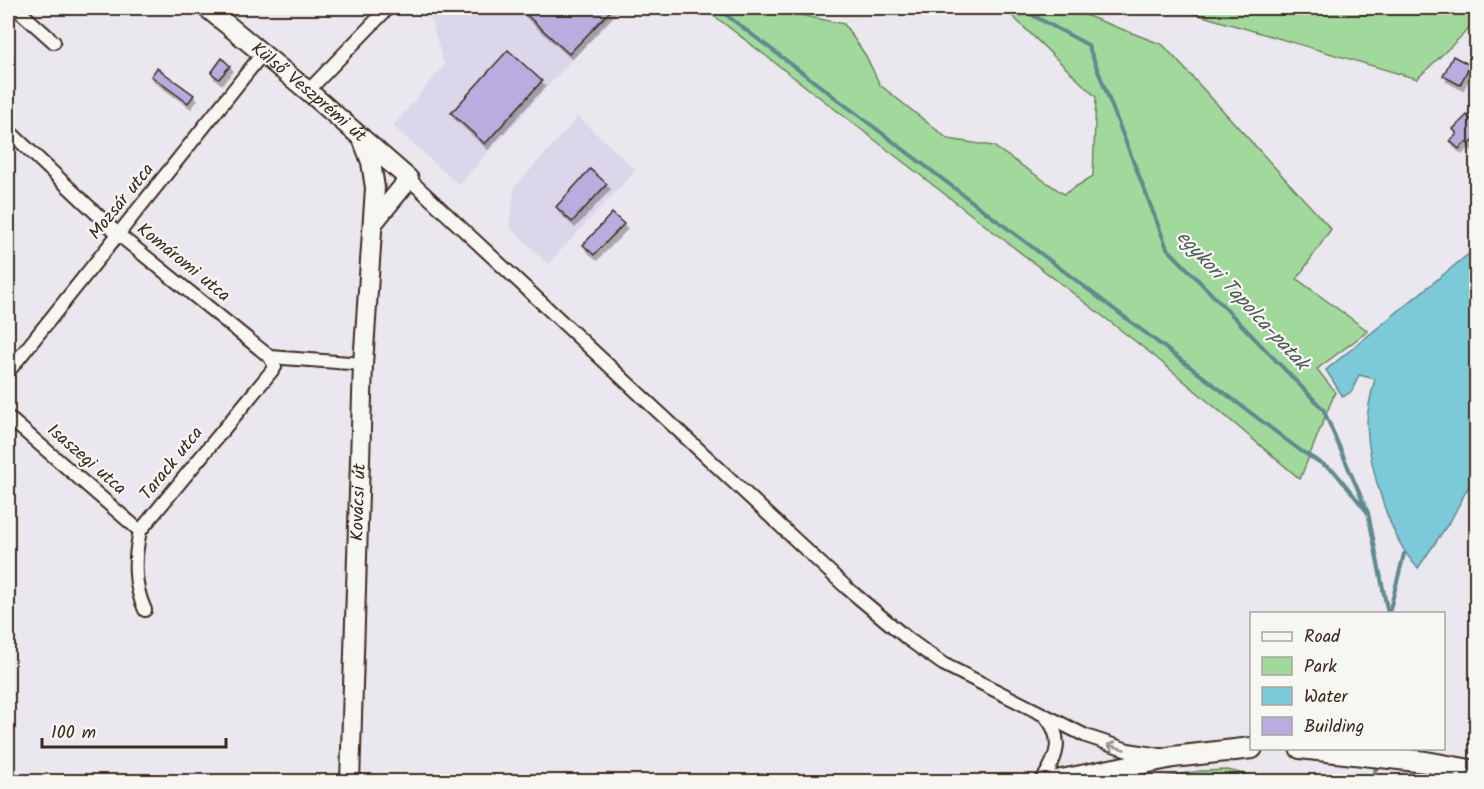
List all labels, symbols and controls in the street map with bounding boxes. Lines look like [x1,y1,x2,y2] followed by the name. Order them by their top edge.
[244,35,374,151] street label: Külső Veszprémi út
[82,157,162,247] street label: Mozsár utca
[130,216,236,310] street label: Komáromi utca
[1168,223,1318,380] water label: egykori Tapolca-patak
[40,417,132,503] street label: Isaszegi utca
[133,421,211,507] street label: Tarack utca
[343,462,374,541] street label: Kovácsi út
[1250,612,1445,750] legend
[1304,623,1341,652] text: Road
[1304,653,1337,682] text: Park
[1304,683,1349,712] text: Water
[42,711,226,749] scale bar
[1304,713,1364,742] text: Building
[51,719,96,748] text: 100 m
[1107,741,1126,752] one-way arrow

